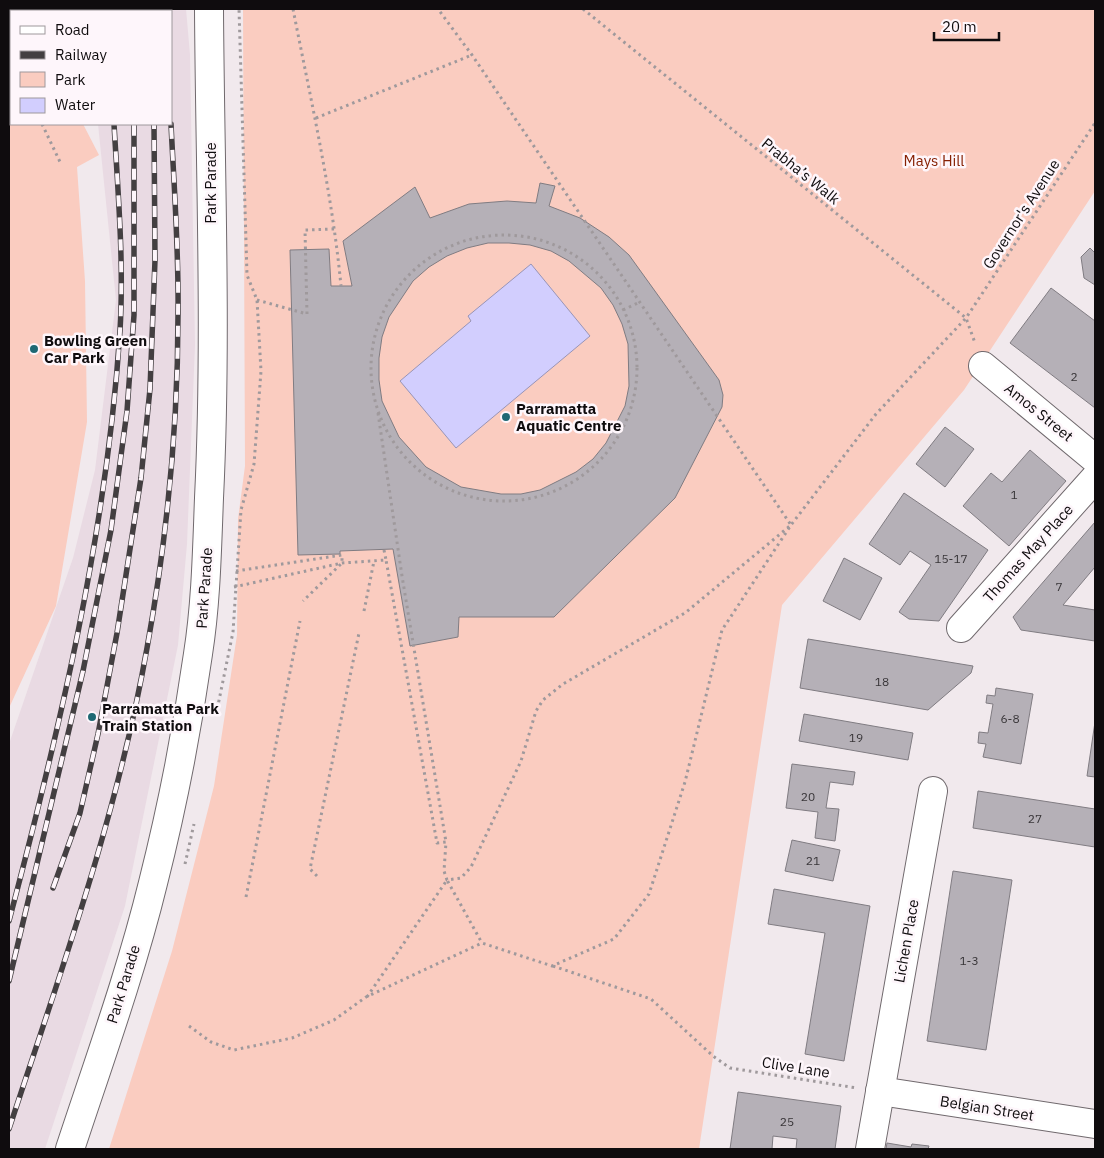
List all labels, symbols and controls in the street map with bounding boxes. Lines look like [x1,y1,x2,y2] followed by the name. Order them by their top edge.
[10,10,172,125] legend
[934,10,999,42] scale bar
[942,17,977,36] text: 20 m
[55,20,90,39] text: Road
[55,45,108,64] text: Railway
[55,70,85,89] text: Park
[55,95,96,114] text: Water
[758,134,844,208] street label: Prabha’s Walk
[201,142,220,224] street label: Park Parade
[904,151,964,170] park label: Mays Hill
[978,156,1064,272] street label: Governor's Avenue
[44,331,147,367] place label: Bowling Green Car Park
[28,343,40,355] marker: Bowling Green Car Park
[1070,369,1078,384] house number: 2
[1001,378,1077,446] street label: Amos Street
[516,399,621,435] place label: Parramatta Aquatic Centre
[500,411,512,423] marker: Parramatta Aquatic Centre
[1010,487,1018,502] house number: 1
[979,500,1077,606] street label: Thomas May Place
[192,547,216,629] street label: Park Parade
[934,551,968,566] house number: 15-17
[1055,579,1063,594] house number: 7
[875,674,889,689] house number: 18
[102,699,219,735] place label: Parramatta Park Train Station
[86,711,98,723] marker: Parramatta Park Train Station
[1000,711,1020,726] house number: 6-8
[849,730,863,745] house number: 19
[801,789,815,804] house number: 20
[1028,811,1042,826] house number: 27
[806,853,820,868] house number: 21
[889,898,923,984] street label: Lichen Place
[102,942,144,1026] street label: Park Parade
[959,953,979,968] house number: 1-3
[761,1052,831,1082] street label: Clive Lane
[939,1091,1035,1125] street label: Belgian Street
[780,1114,794,1129] house number: 25

